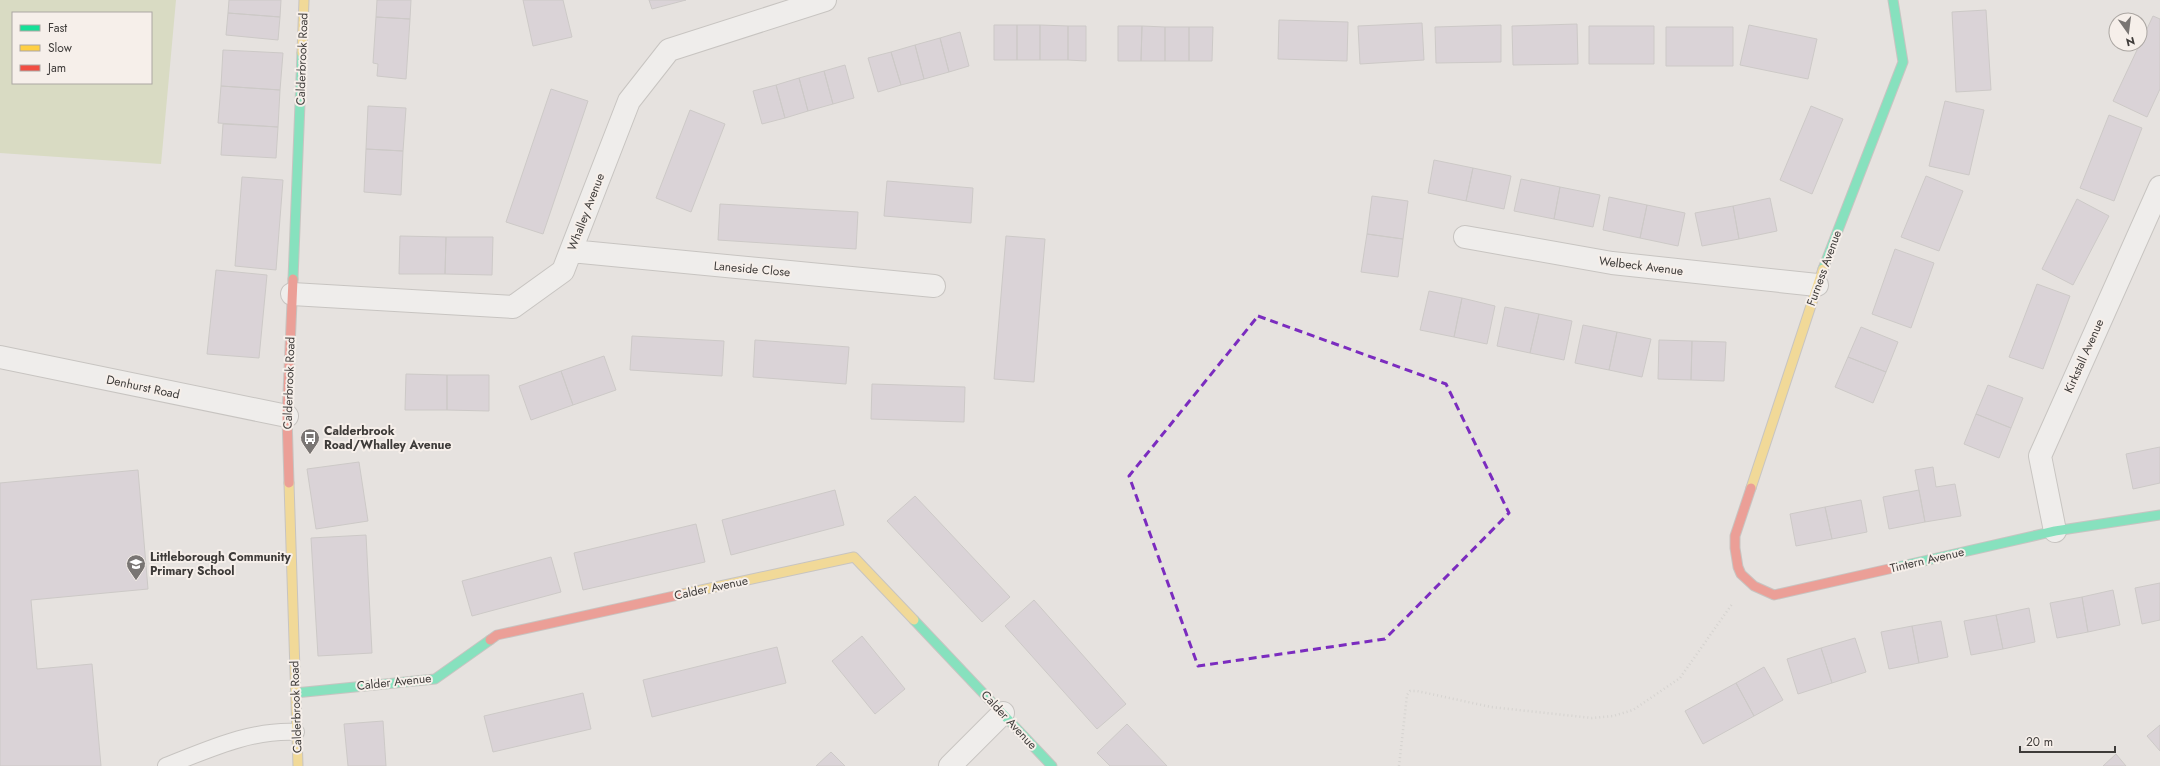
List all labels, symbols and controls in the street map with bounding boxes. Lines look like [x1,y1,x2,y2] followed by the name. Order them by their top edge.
[12,12,152,84] legend
[291,12,313,106] street label: Calderbrook Road
[2108,12,2148,52] north arrow
[48,19,67,37] text: Fast
[2124,33,2137,51] text: N
[48,39,73,57] text: Slow
[46,59,66,77] text: Jam
[563,171,609,253] street label: Whalley Avenue
[1802,228,1846,308] street label: Furness Avenue
[1598,252,1684,280] street label: Welbeck Avenue
[713,257,791,281] street label: Laneside Close
[2060,316,2108,396] street label: Kirkstall Avenue
[278,336,300,430] street label: Calderbrook Road
[105,370,181,404] street label: Denhurst Road
[324,422,452,454] place label: Calderbrook Road/Whalley Avenue
[299,427,321,455] bus stop icon: Calderbrook Road/Whalley Avenue
[1888,543,1966,577] street label: Tintern Avenue
[150,548,291,580] place label: Littleborough Community Primary School
[125,553,147,581] school or university icon: Littleborough Community Primary School
[673,571,749,605] street label: Calder Avenue
[285,660,307,754] street label: Calderbrook Road
[356,669,432,695] street label: Calder Avenue
[977,686,1041,754] street label: Calder Avenue
[2020,728,2115,754] scale bar
[2026,733,2053,751] text: 20 m

